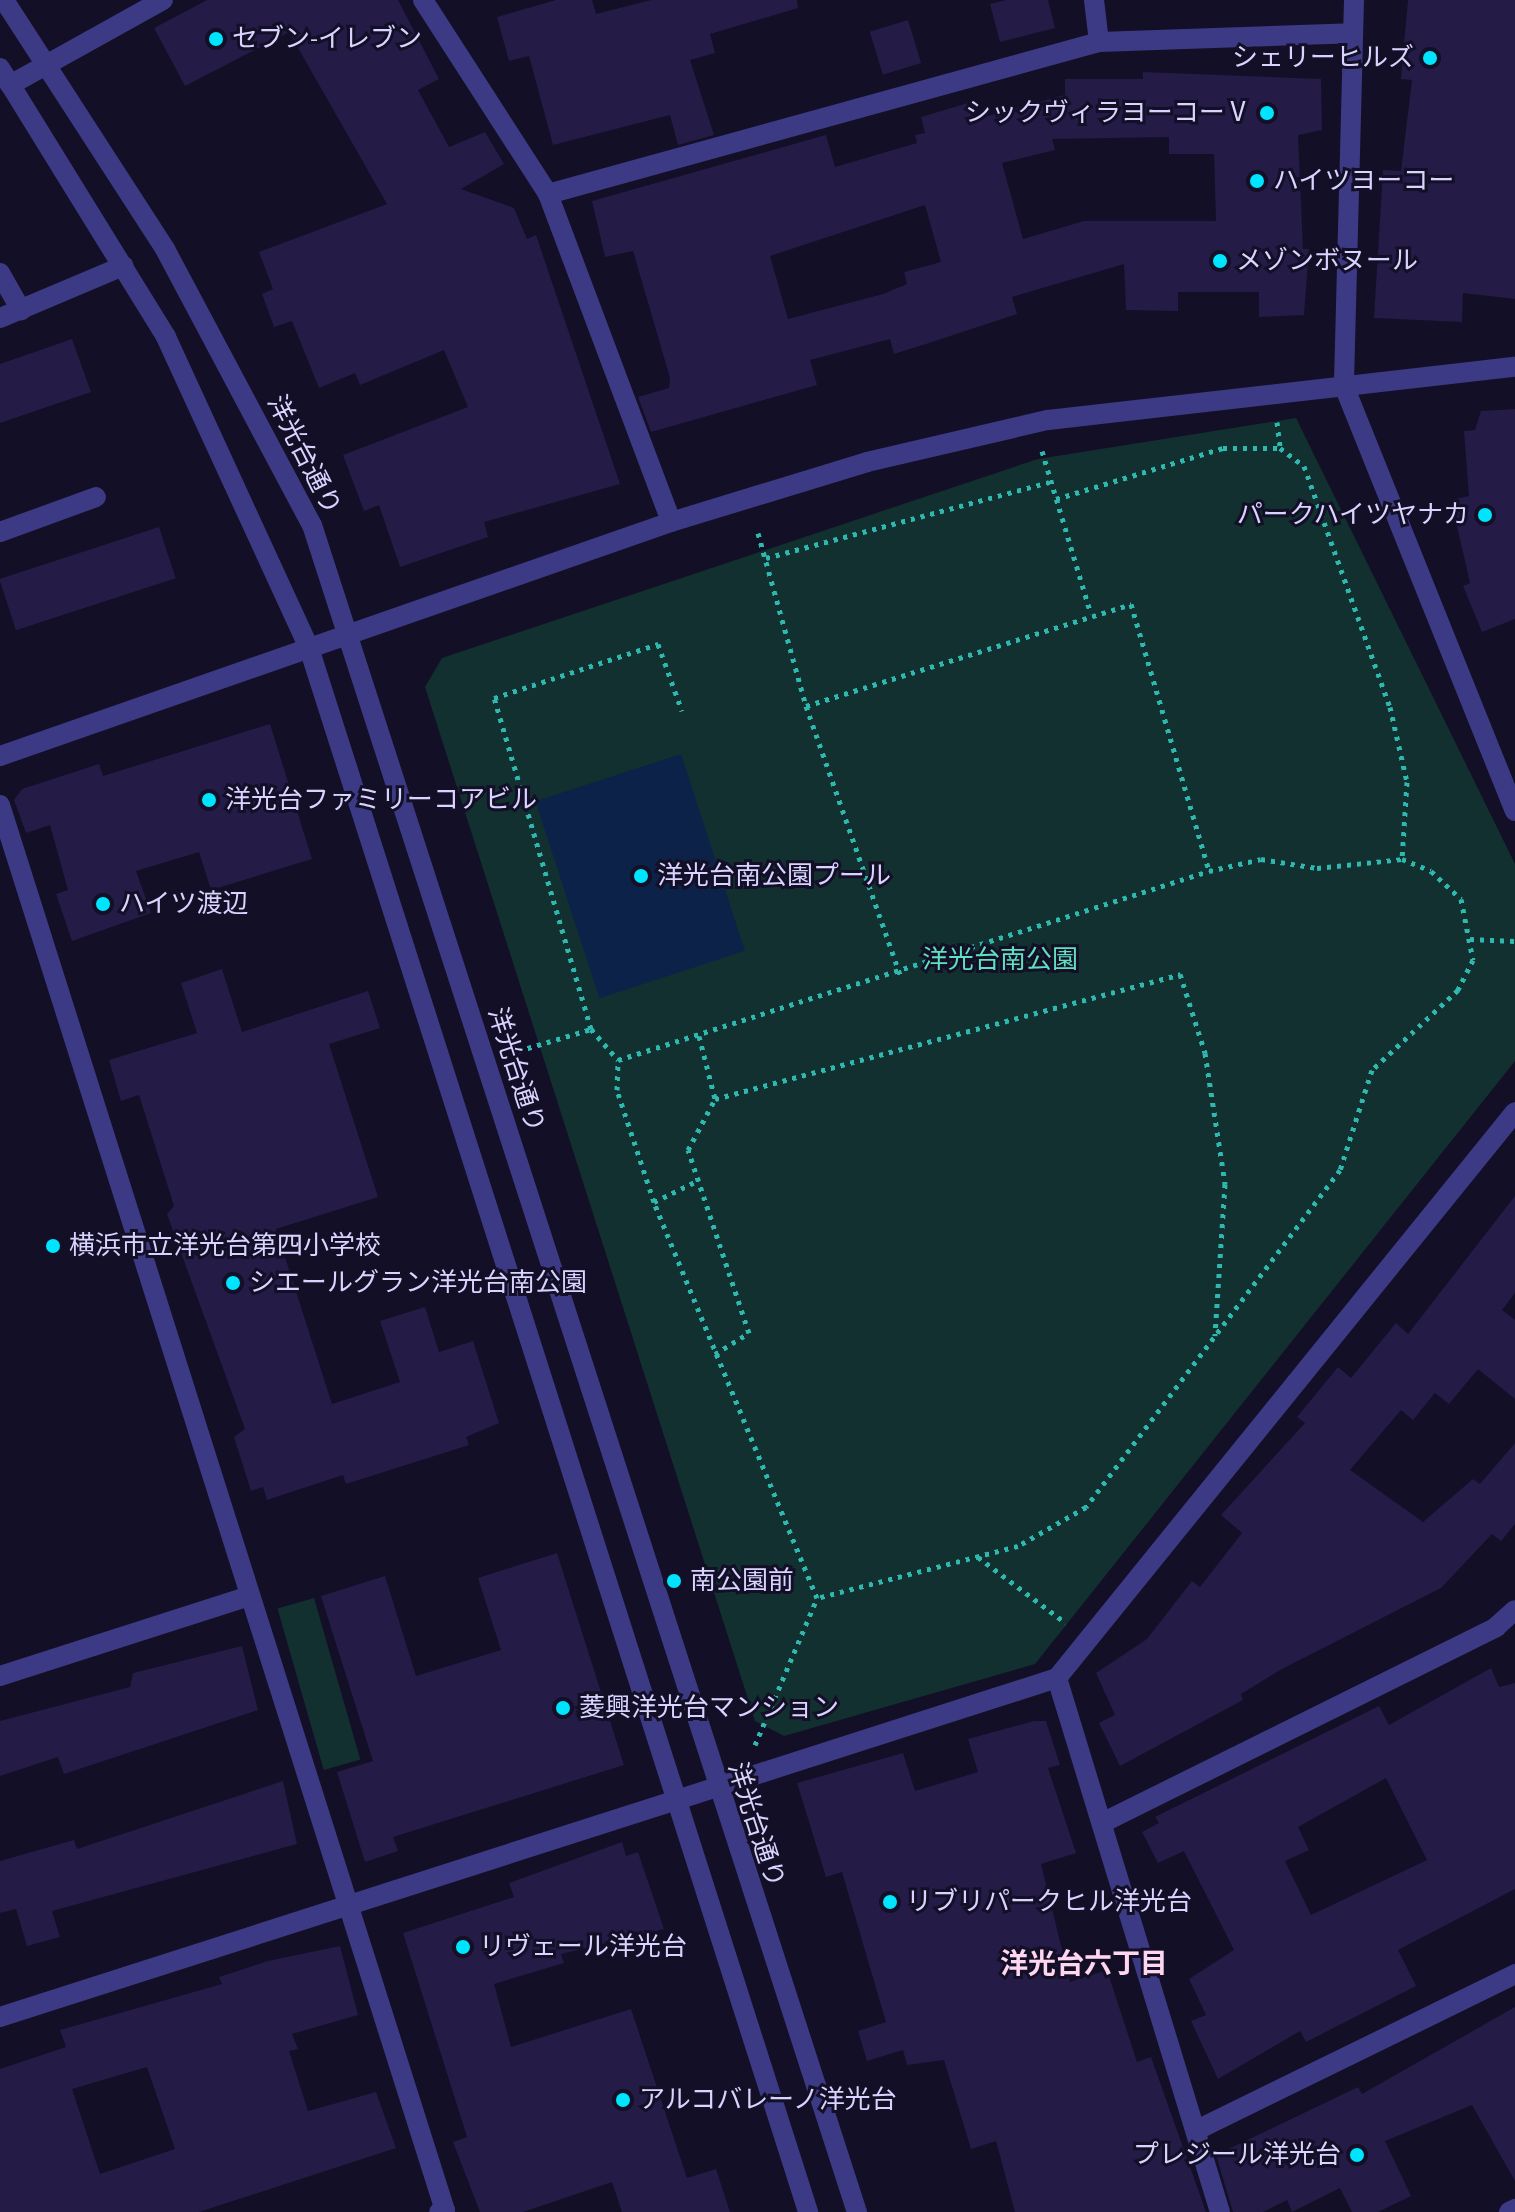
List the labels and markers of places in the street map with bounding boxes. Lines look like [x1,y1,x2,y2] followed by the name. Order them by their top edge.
[232,23,422,55] place label: セブン-イレブン
[207,30,225,48] marker: セブン-イレブン
[1232,42,1414,74] place label: シェリーヒルズ
[1421,49,1439,67] marker: シェリーヒルズ
[965,97,1251,129] place label: シックヴィラヨーコーⅤ
[1258,104,1276,122] marker: シックヴィラヨーコーⅤ
[1273,165,1455,197] place label: ハイツヨーコー
[1248,172,1266,190] marker: ハイツヨーコー
[1236,245,1418,277] place label: メゾンボヌール
[1211,252,1229,270] marker: メゾンボヌール
[1235,499,1469,531] place label: パークハイツヤナカ
[1476,506,1494,524] marker: パークハイツヤナカ
[225,784,537,816] place label: 洋光台ファミリーコアビル
[200,791,218,809] marker: 洋光台ファミリーコアビル
[657,860,891,892] place label: 洋光台南公園プール
[632,867,650,885] marker: 洋光台南公園プール
[119,888,249,920] place label: ハイツ渡辺
[94,895,112,913] marker: ハイツ渡辺
[69,1230,381,1262] place label: 横浜市立洋光台第四小学校
[44,1237,62,1255] marker: 横浜市立洋光台第四小学校
[249,1267,587,1299] place label: シエールグラン洋光台南公園
[224,1274,242,1292] marker: シエールグラン洋光台南公園
[690,1565,794,1597] place label: 南公園前
[665,1572,683,1590] marker: 南公園前
[579,1692,839,1724] place label: 菱興洋光台マンション
[554,1699,572,1717] marker: 菱興洋光台マンション
[906,1886,1192,1918] place label: リブリパークヒル洋光台
[881,1893,899,1911] marker: リブリパークヒル洋光台
[479,1931,687,1963] place label: リヴェール洋光台
[454,1938,472,1956] marker: リヴェール洋光台
[639,2084,899,2116] place label: アルコバレーノ洋光台
[614,2091,632,2109] marker: アルコバレーノ洋光台
[1133,2139,1341,2171] place label: プレジール洋光台
[1348,2146,1366,2164] marker: プレジール洋光台

